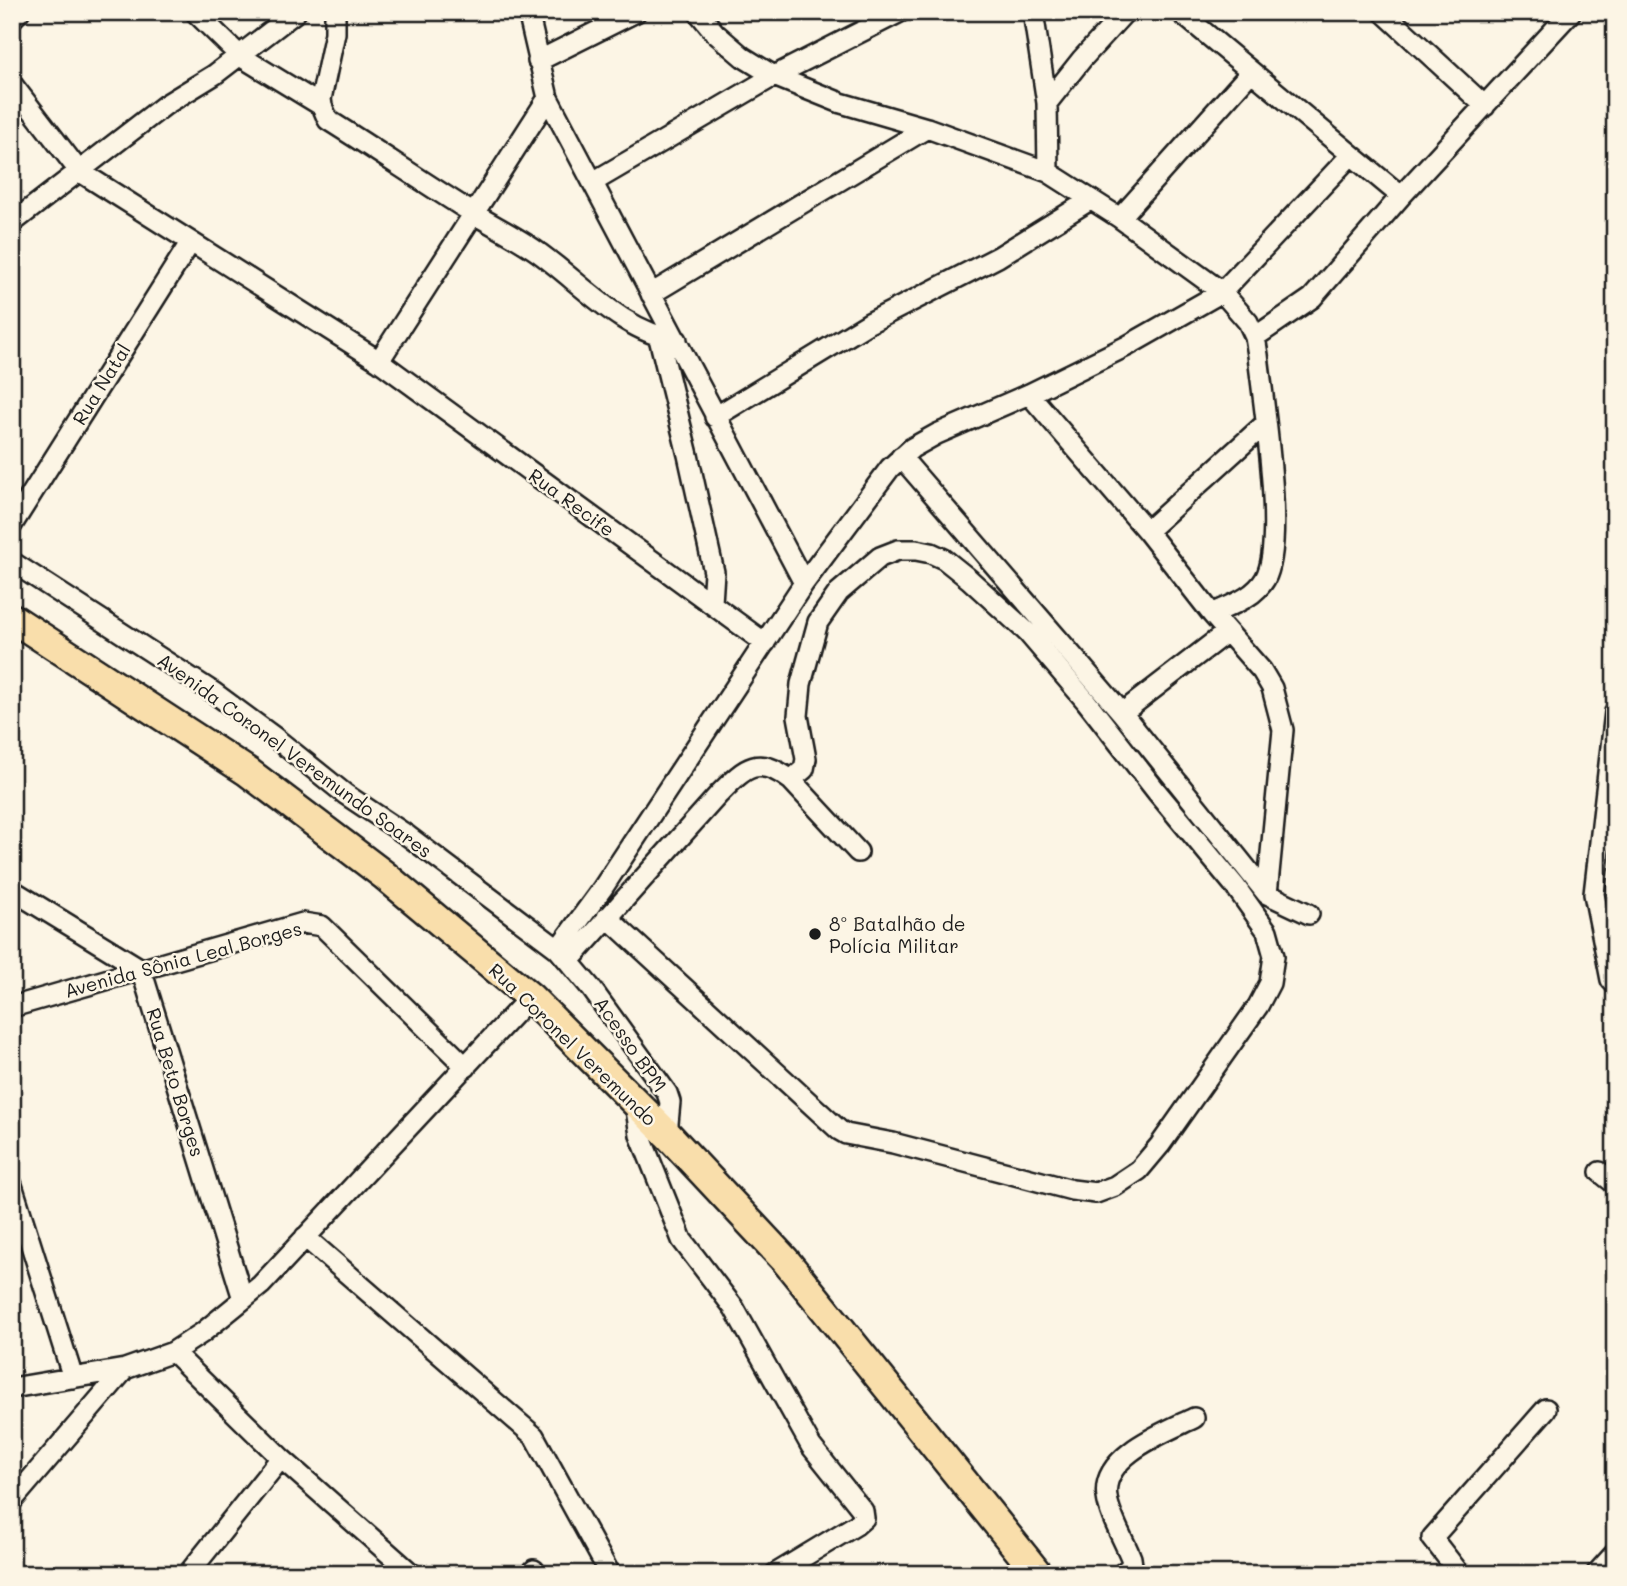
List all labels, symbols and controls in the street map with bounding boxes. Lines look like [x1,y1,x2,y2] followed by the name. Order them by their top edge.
[66,339,136,429] street label: Rua Natal
[524,462,620,542] street label: Rua Recife
[153,647,437,863] street label: Avenida Coronel Veremundo Soares
[829,911,966,958] place label: 8º Batalhão de Polícia Militar
[62,915,304,1003] street label: Avenida Sônia Leal Borges
[807,926,823,942] marker: 8º Batalhão de Polícia Militar
[484,957,662,1131] street label: Rua Coronel Veremundo
[589,992,673,1096] street label: Acesso BPM
[141,1005,211,1159] street label: Rua Beto Borges

